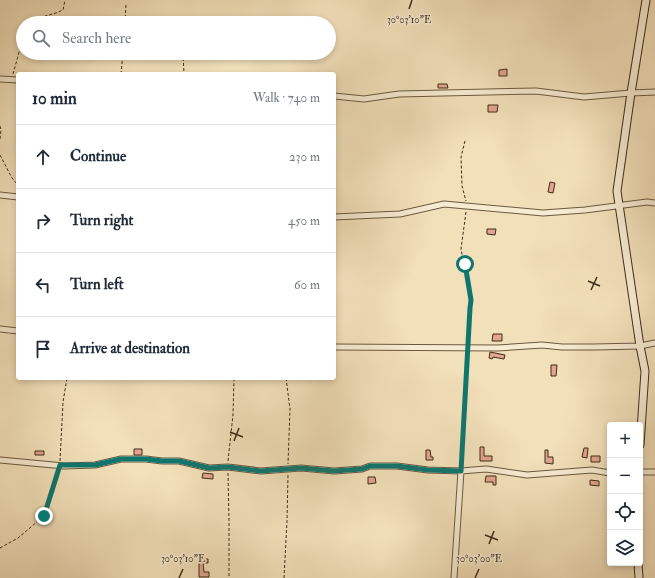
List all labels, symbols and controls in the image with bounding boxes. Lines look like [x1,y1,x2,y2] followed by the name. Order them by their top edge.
[387,14,431,26] text: 30°03'10"E
[16,16,336,60] search box
[30,27,52,49] icon: search
[62,29,131,48] text: Search here
[32,88,77,109] text: 10 min
[253,90,320,106] text: Walk · 740 m
[32,146,54,168] icon: ahead
[70,147,126,166] text: Continue
[289,149,320,165] text: 230 m
[32,210,54,232] icon: right
[70,211,133,230] text: Turn right
[288,213,320,229] text: 450 m
[456,255,474,273] route start
[32,274,54,296] icon: left
[70,275,124,294] text: Turn left
[294,277,320,293] text: 60 m
[32,338,54,360] icon: arrive
[70,339,190,358] text: Arrive at destination
[607,422,643,566] map controls
[607,422,643,458] button: +
[607,458,643,494] button: −
[607,494,643,530] button: locate
[35,507,53,525] route end
[607,530,643,566] button: layers
[161,553,205,565] text: 30°03'10"E
[456,553,502,565] text: 30°03'00"E

